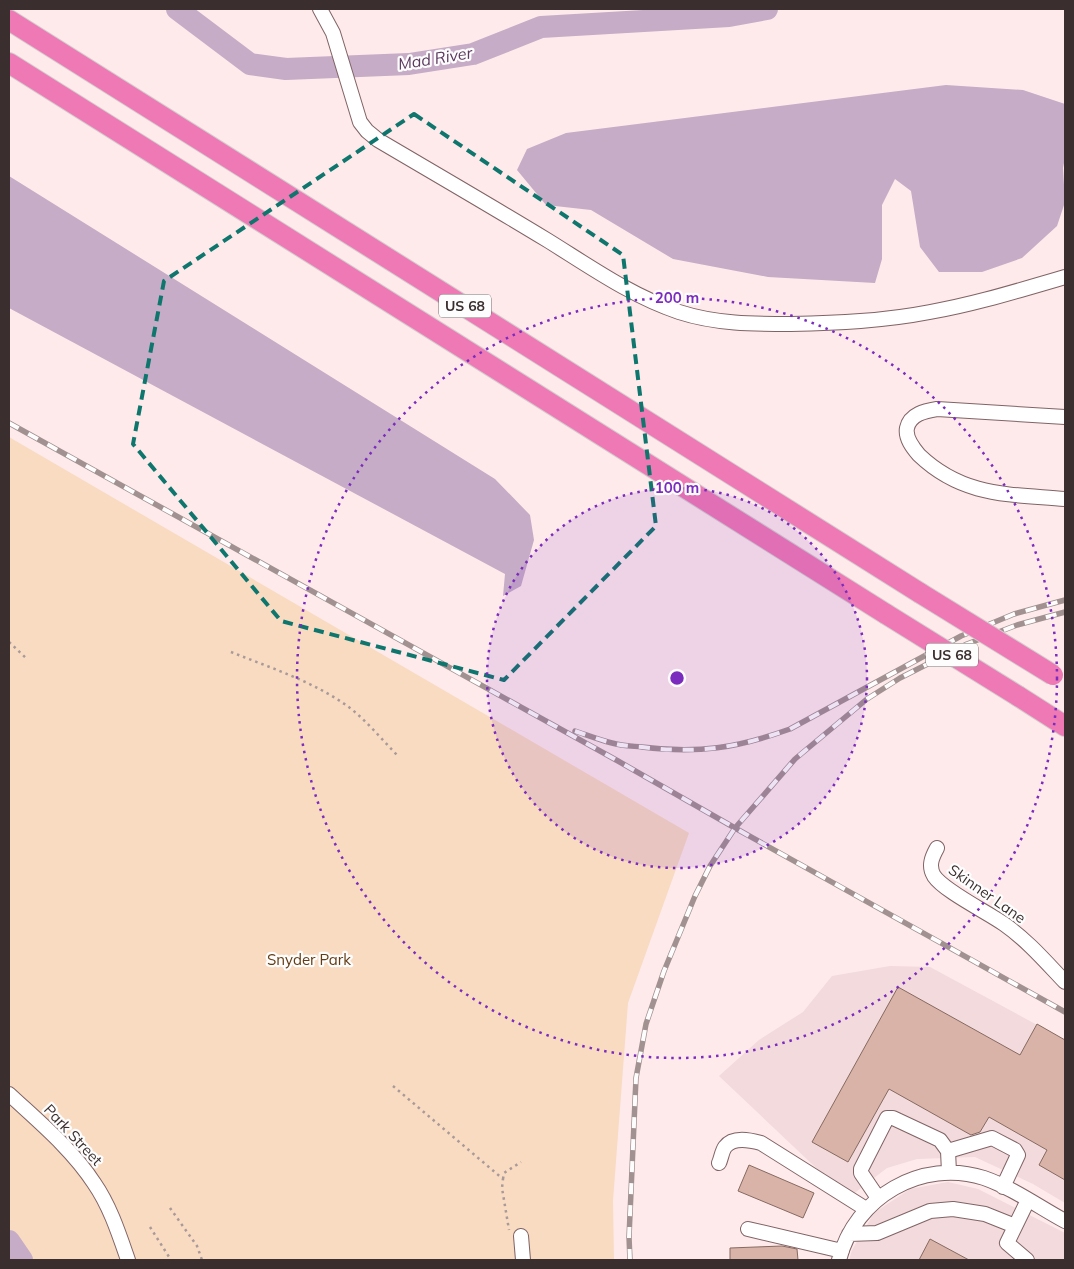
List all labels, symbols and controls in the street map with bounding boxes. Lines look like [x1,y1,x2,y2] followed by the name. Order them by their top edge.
[396,42,475,74] water label: Mad River
[655,288,699,307] text: 200 m
[439,294,491,318] road number: US 68
[655,478,699,497] text: 100 m
[926,644,978,666] road number: US 68
[668,669,686,687] centre of rings
[945,860,1030,927] street label: Skinner Lane
[267,950,351,969] park label: Snyder Park
[40,1100,107,1169] street label: Park Street

